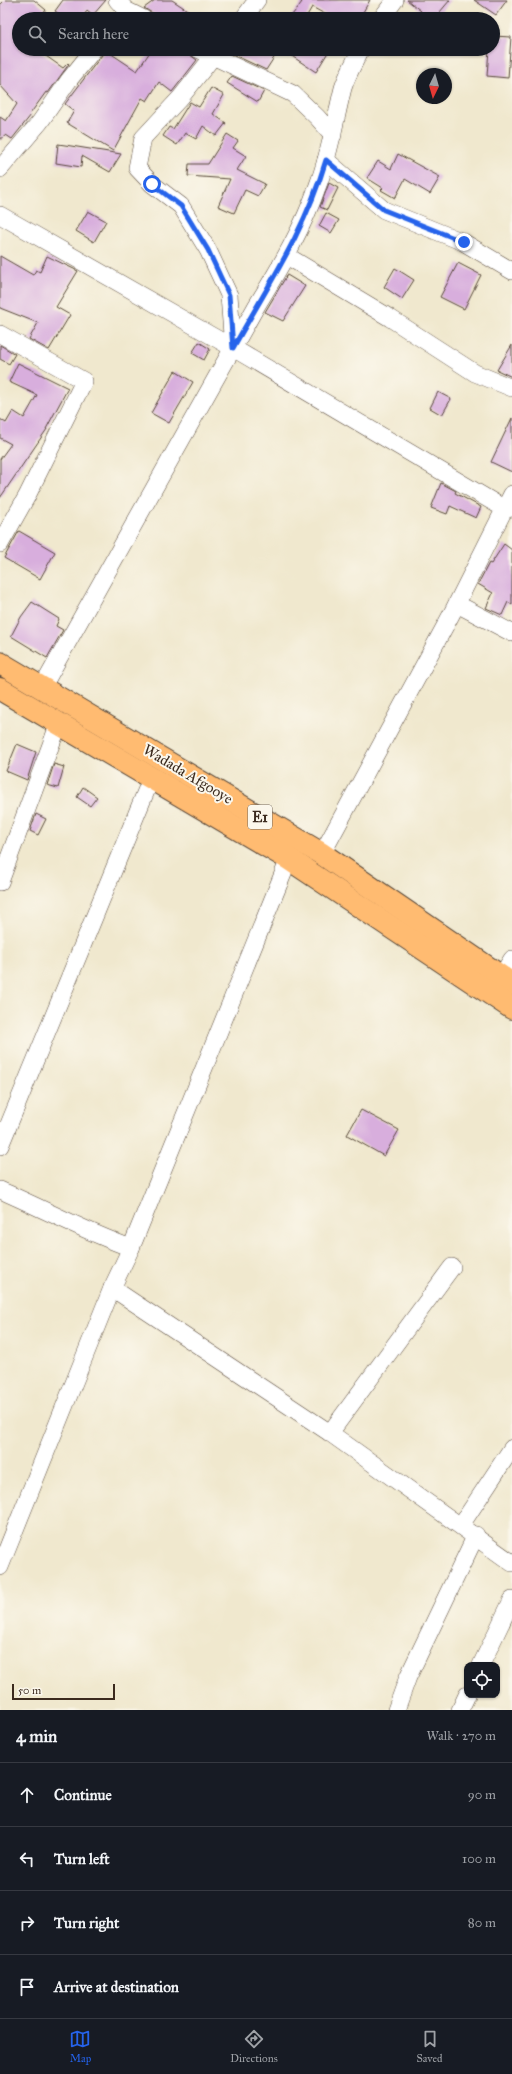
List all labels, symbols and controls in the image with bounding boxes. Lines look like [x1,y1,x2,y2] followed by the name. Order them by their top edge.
[12,12,500,56] search box
[26,23,48,45] icon: search
[58,25,129,43] text: Search here
[416,68,452,104] north arrow
[143,175,161,193] route start
[455,233,473,251] route end
[140,740,236,808] street label: Wadada Afgooye
[248,805,272,829] road number: E1
[464,1662,500,1698] map controls
[464,1662,500,1698] button: locate
[12,1682,115,1701] scale bar
[18,1684,41,1697] text: 50 m
[16,1726,57,1747] text: 4 min
[427,1728,496,1744] text: Walk · 270 m
[16,1784,38,1806] icon: ahead
[54,1786,112,1804] text: Continue
[468,1787,496,1803] text: 90 m
[16,1848,38,1870] icon: left
[54,1850,110,1868] text: Turn left
[462,1851,496,1867] text: 100 m
[16,1912,38,1934] icon: right
[54,1914,119,1932] text: Turn right
[468,1915,496,1931] text: 80 m
[16,1976,38,1998] icon: arrive
[54,1978,179,1996] text: Arrive at destination
[69,2028,91,2065] tab: Map
[230,2028,278,2065] tab: Directions
[416,2028,443,2065] tab: Saved

